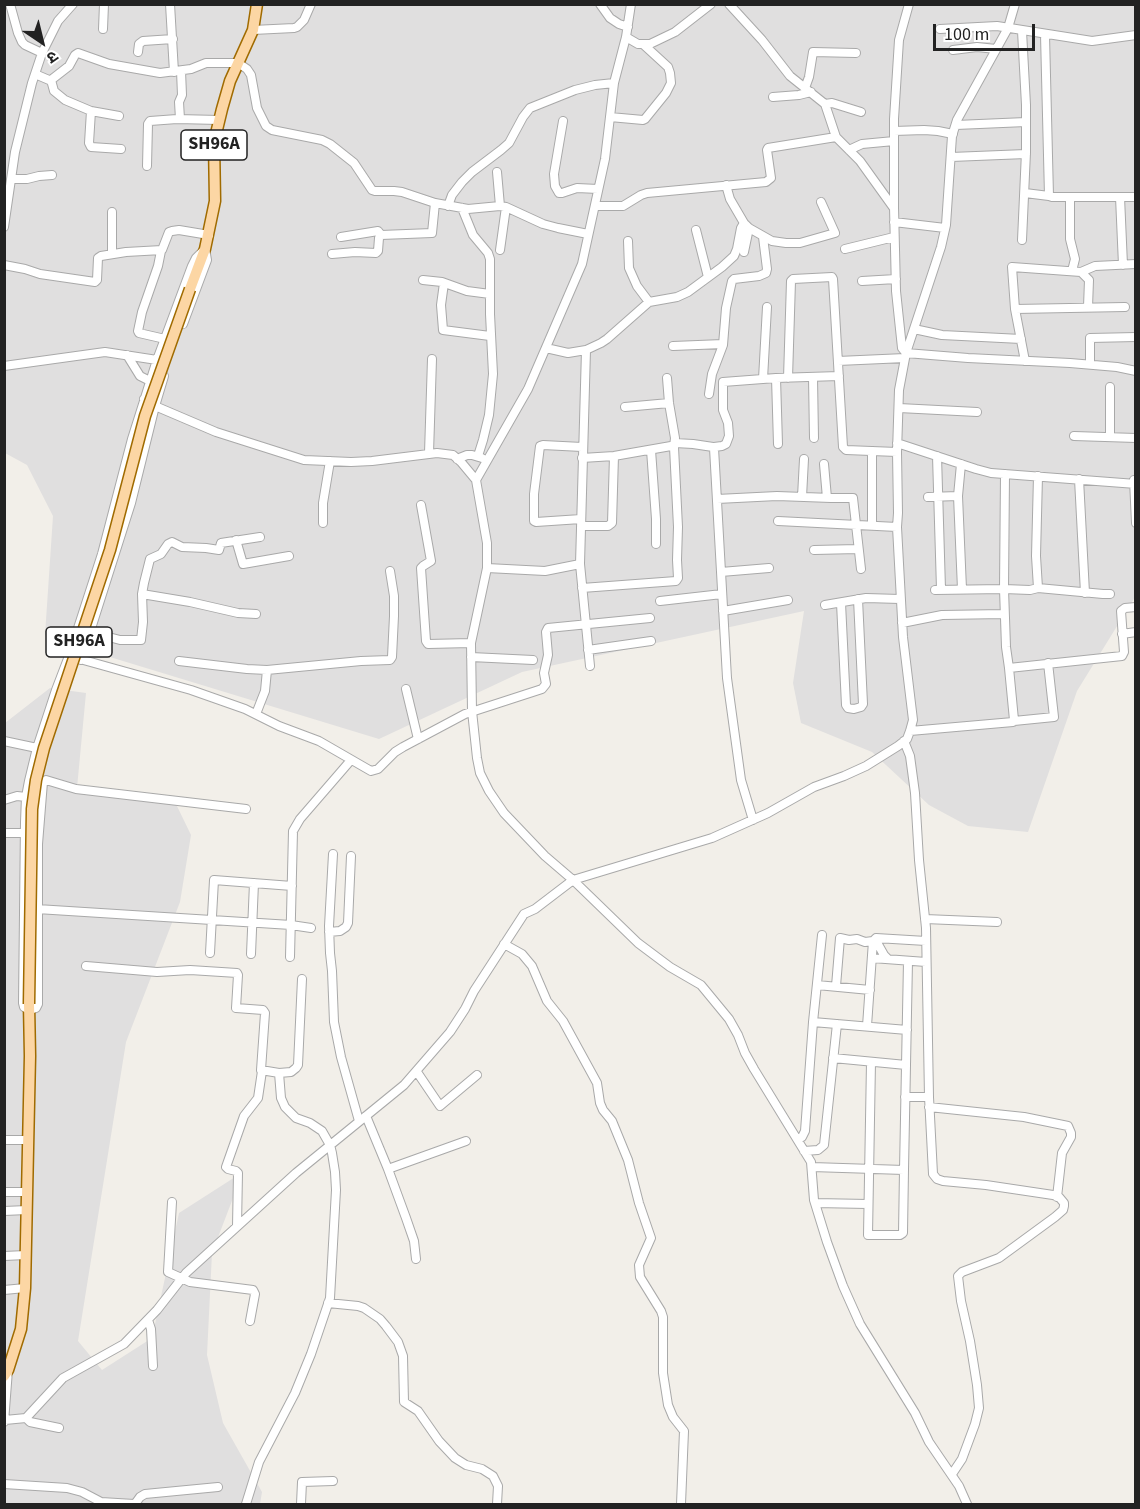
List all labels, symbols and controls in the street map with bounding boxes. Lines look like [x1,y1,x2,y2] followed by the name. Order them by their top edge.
[12,12,72,72] north arrow
[936,12,1038,50] scale bar
[944,22,989,47] text: 100 m
[42,45,62,68] text: उ
[181,130,247,160] road number: SH96A
[46,627,112,657] road number: SH96A

